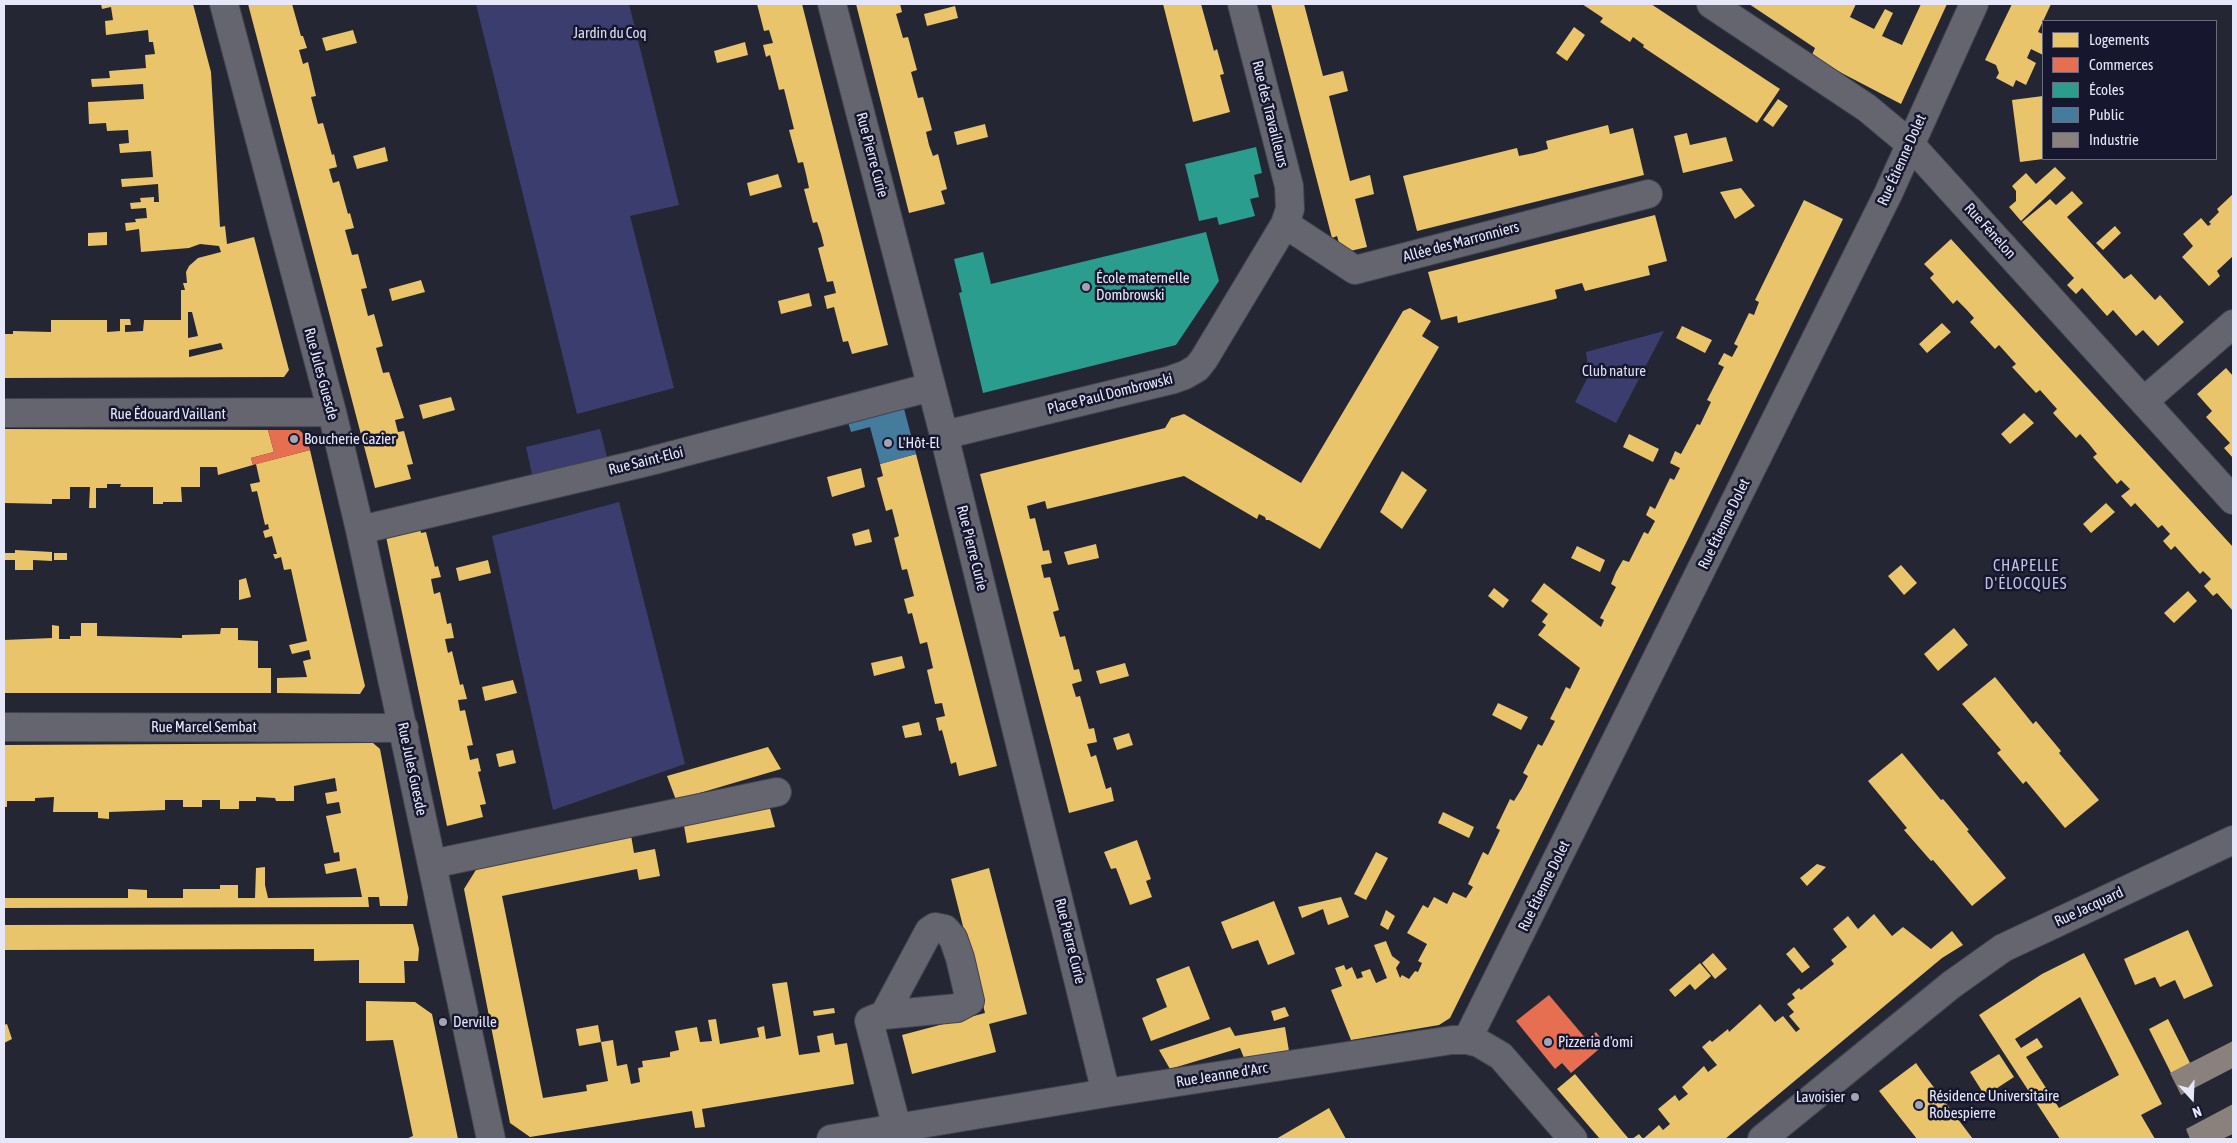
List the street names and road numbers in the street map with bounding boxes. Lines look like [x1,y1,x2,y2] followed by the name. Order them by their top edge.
[1248,59,1292,169] street label: Rue des Travailleurs
[852,111,892,199] street label: Rue Pierre Curie
[1874,111,1930,209] street label: Rue Étienne Dolet
[1960,200,2020,262] street label: Rue Fénelon
[1401,218,1521,266] street label: Allée des Marronniers
[300,326,342,422] street label: Rue Jules Guesde
[1045,370,1175,418] street label: Place Paul Dombrowski
[110,405,226,423] street label: Rue Édouard Vaillant
[607,443,685,479] street label: Rue Saint-Eloi
[1694,476,1754,572] street label: Rue Étienne Dolet
[953,503,991,593] street label: Rue Pierre Curie
[151,718,257,736] street label: Rue Marcel Sembat
[393,721,431,817] street label: Rue Jules Guesde
[1514,838,1574,934] street label: Rue Étienne Dolet
[2052,883,2126,931] street label: Rue Jacquard
[1051,896,1089,986] street label: Rue Pierre Curie
[1175,1059,1269,1091] street label: Rue Jeanne d'Arc

